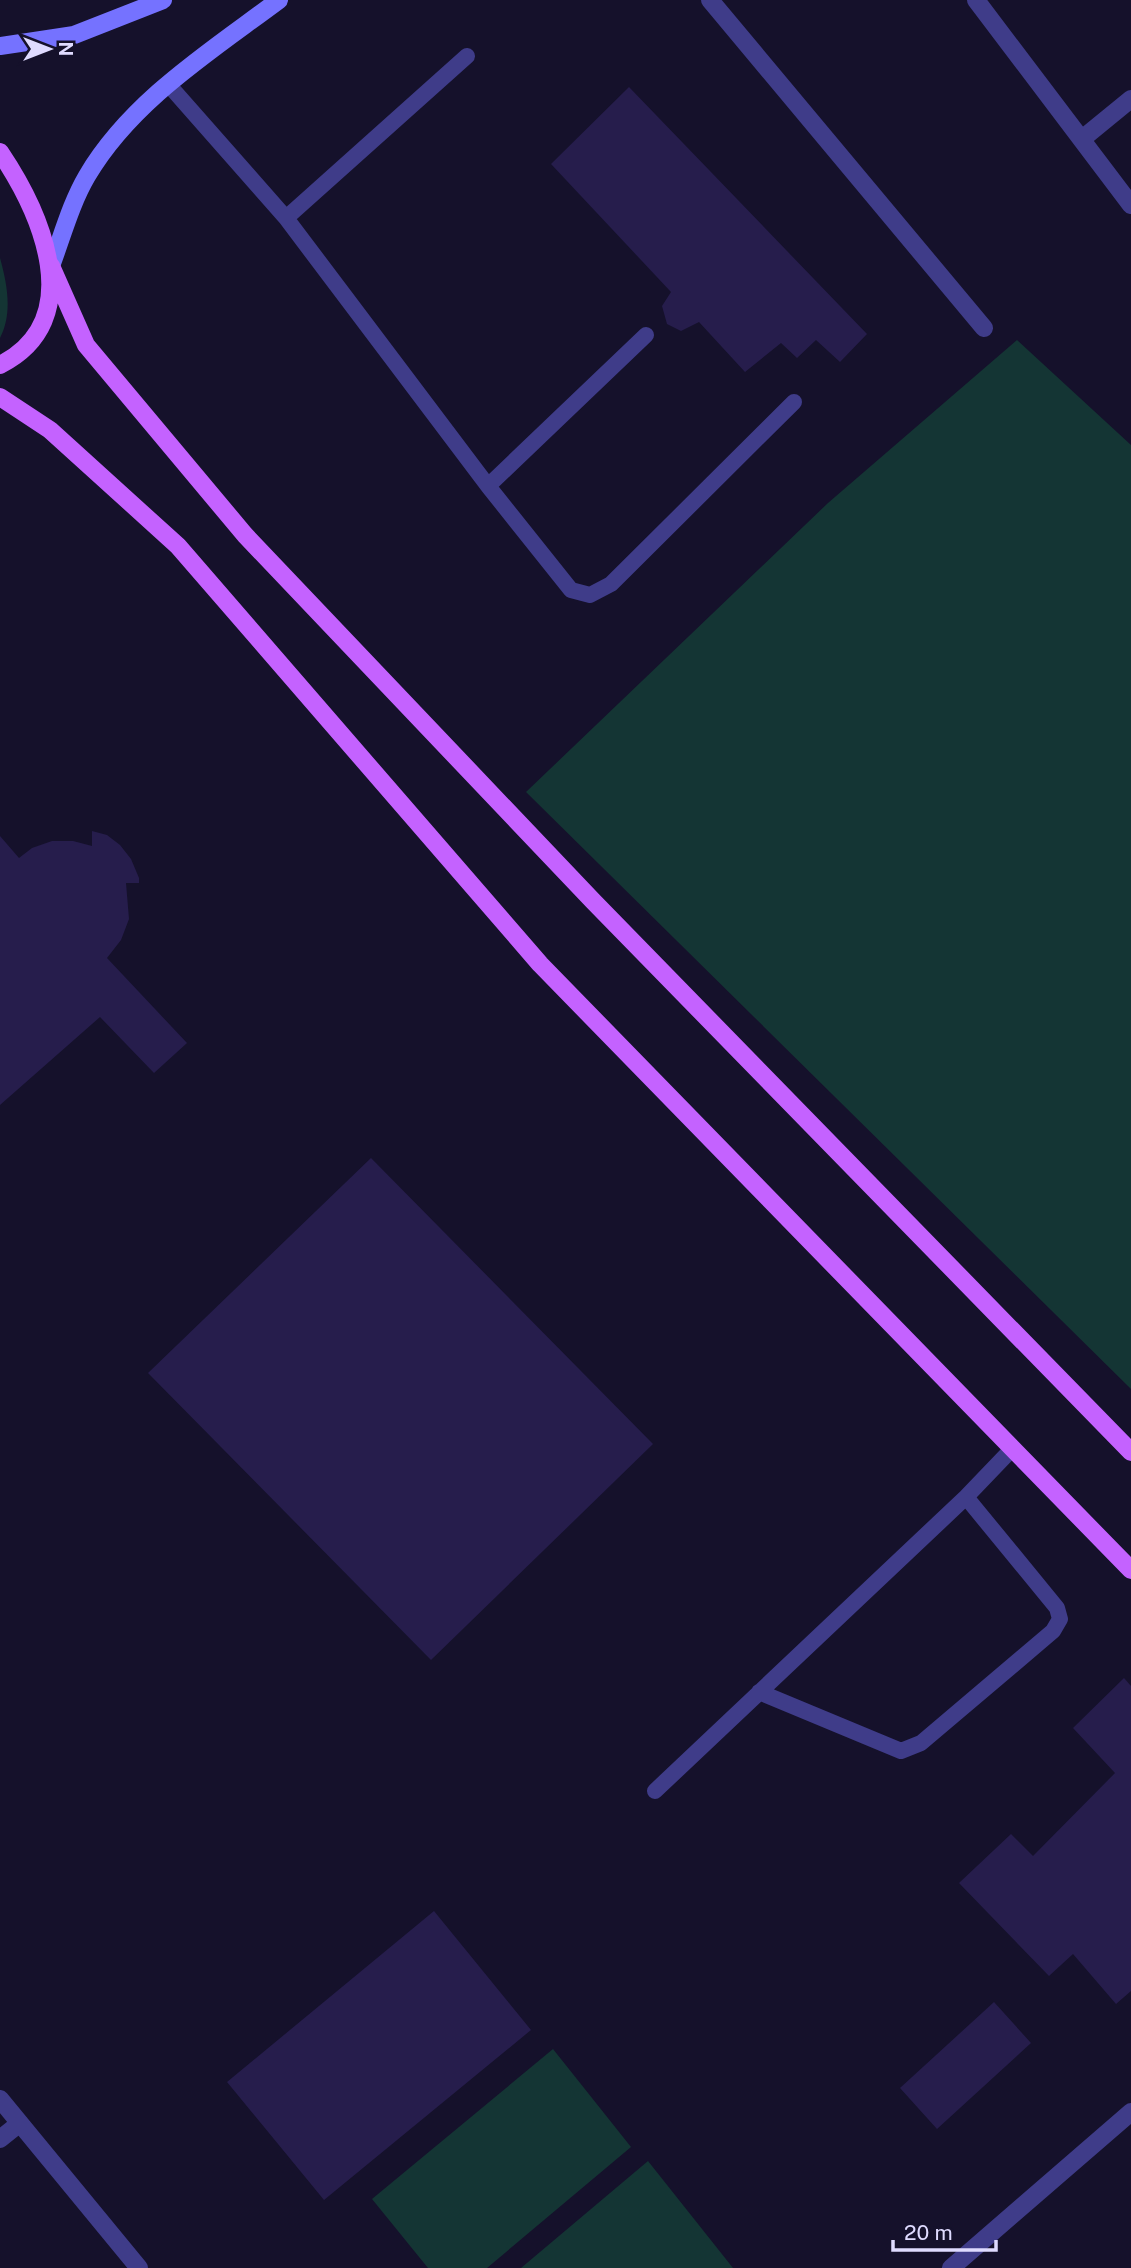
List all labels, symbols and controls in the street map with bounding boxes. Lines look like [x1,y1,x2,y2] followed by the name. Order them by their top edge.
[14,14,84,84] north arrow
[55,42,77,56] text: N
[893,2208,996,2252] scale bar
[904,2220,953,2245] text: 20 m

